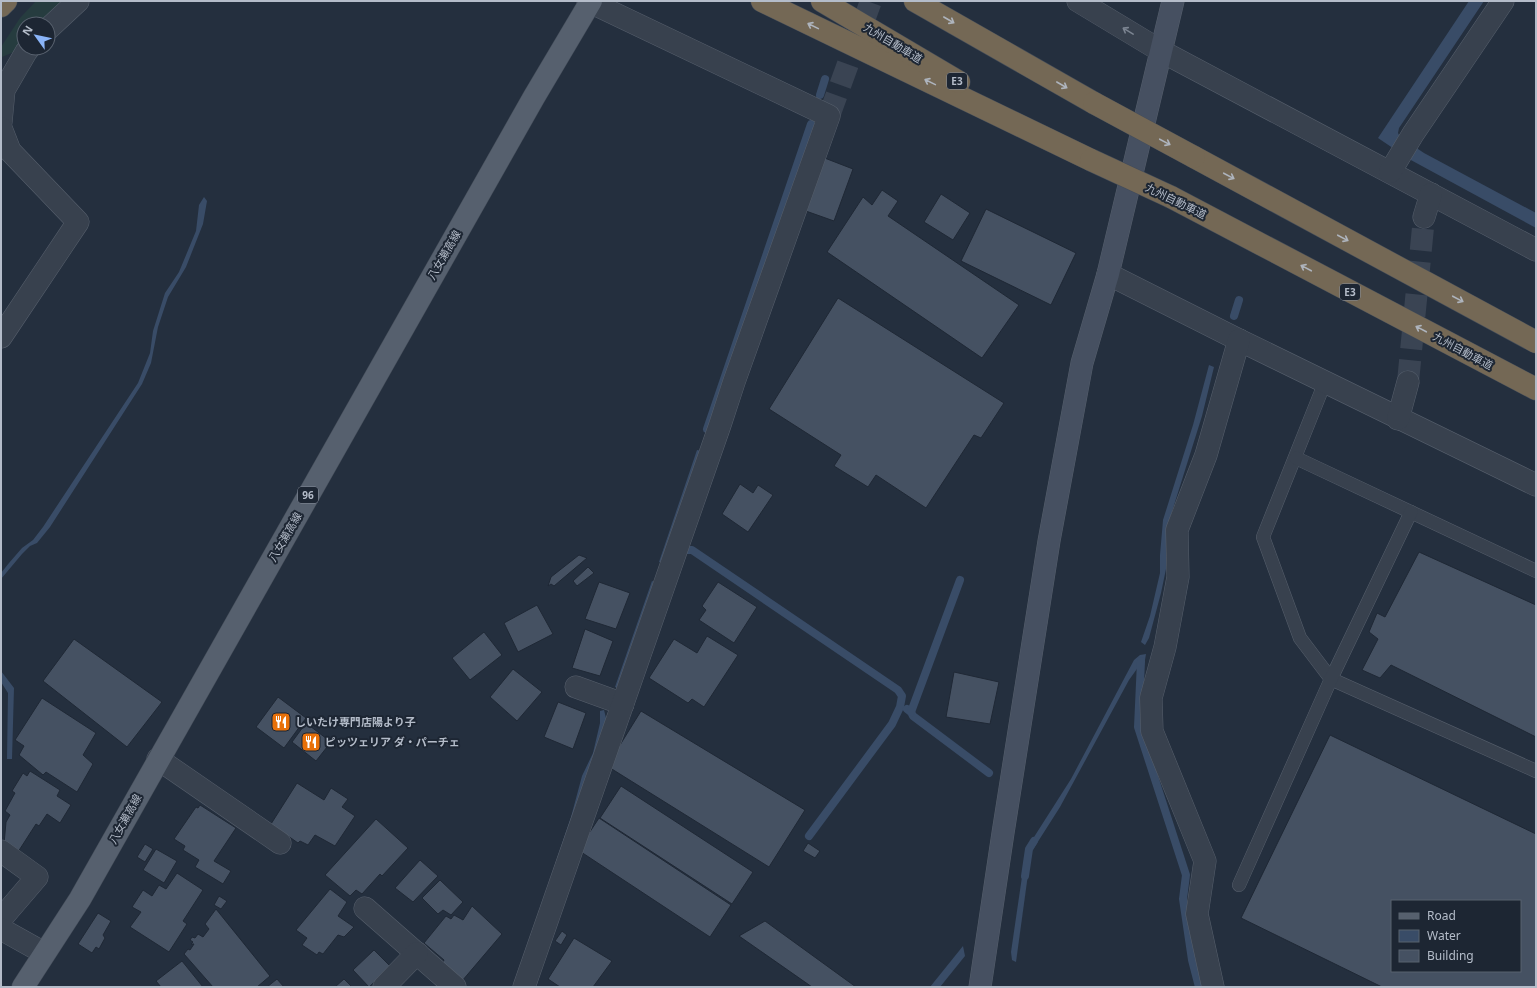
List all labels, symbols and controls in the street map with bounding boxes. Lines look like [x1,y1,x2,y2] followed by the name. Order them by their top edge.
[16,16,56,56] north arrow
[943,17,955,25] one-way arrow
[861,19,925,66] street label: 九州自動車道
[18,22,36,38] text: N
[807,22,819,29] one-way arrow
[1122,26,1134,34] one-way arrow
[947,73,967,89] road number: E3
[924,78,936,85] one-way arrow
[1056,82,1068,90] one-way arrow
[1159,138,1171,146] one-way arrow
[1223,173,1235,180] one-way arrow
[1143,179,1209,222] street label: 九州自動車道
[423,227,464,282] street label: 八女瀬高線
[1337,234,1349,242] one-way arrow
[1300,264,1312,272] one-way arrow
[1340,284,1360,300] road number: E3
[1451,296,1463,304] one-way arrow
[1415,325,1427,332] one-way arrow
[1431,328,1496,373] street label: 九州自動車道
[298,487,318,503] road number: 96
[264,509,305,564] street label: 八女瀬高線
[270,711,292,733] restaurant icon: しいたけ専門店陽より子
[295,714,416,729] place label: しいたけ専門店陽より子
[300,731,322,753] restaurant icon: ピッツェリア ダ・パーチェ
[325,734,460,749] place label: ピッツェリア ダ・パーチェ
[105,791,144,846] street label: 八女瀬高線
[1391,900,1521,972] legend
[1427,907,1456,924] text: Road
[1427,927,1461,944] text: Water
[1427,947,1474,964] text: Building

